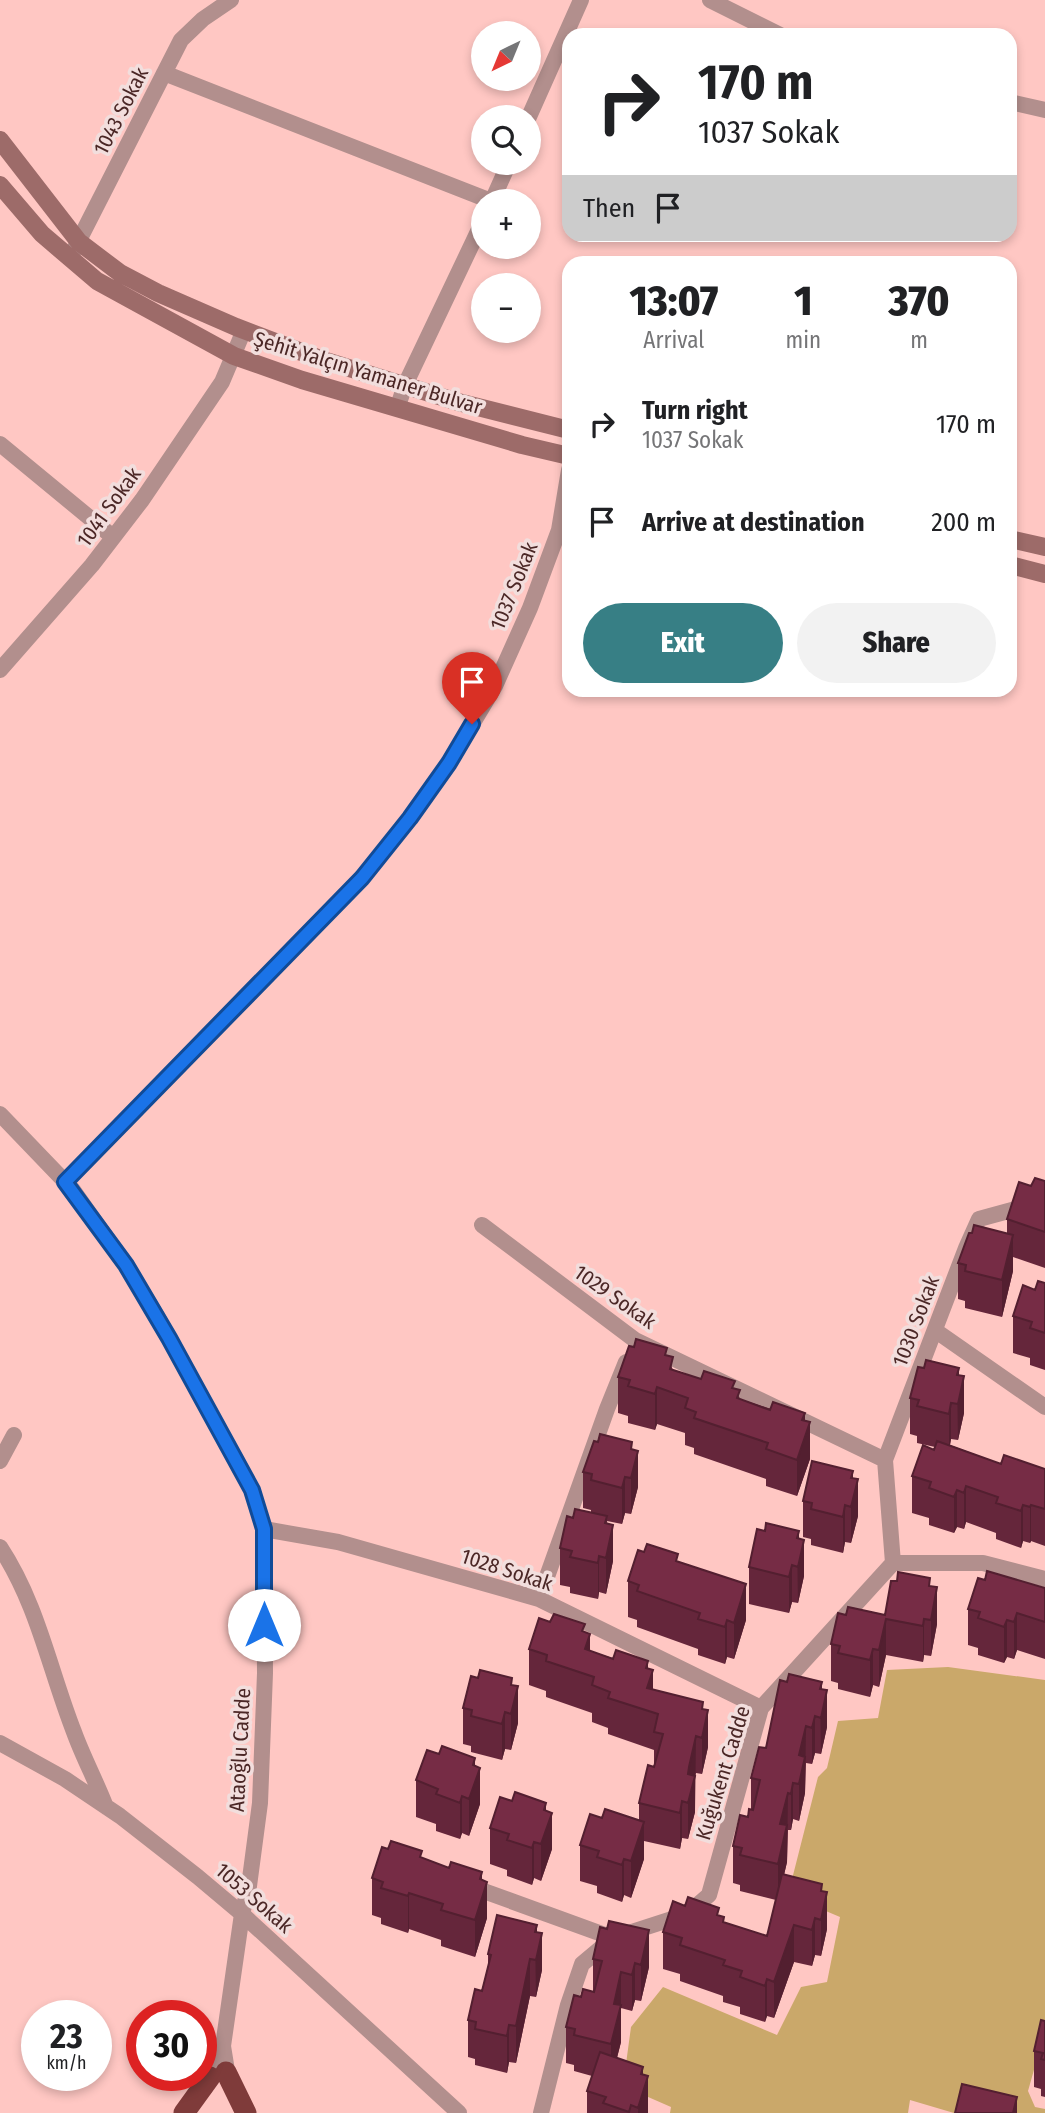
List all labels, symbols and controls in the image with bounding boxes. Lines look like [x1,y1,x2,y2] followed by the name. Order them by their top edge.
[471,21,541,91] north arrow
[471,21,541,343] map controls
[698,53,814,112] text: 170 m
[583,56,674,147] icon: right
[88,63,154,159] street label: 1043 Sokak
[471,105,541,175] button: search
[698,113,839,151] text: 1037 Sokak
[471,189,541,259] button: +
[649,189,687,227] icon: arrive
[583,193,635,224] text: Then
[471,273,541,343] button: −
[629,276,718,326] text: 13:07
[794,276,812,326] text: 1
[889,276,950,326] text: 370
[251,326,486,420] street label: Şehit Yalçın Yamaner Bulvar
[643,326,704,354] text: Arrival
[786,326,821,354] text: min
[910,326,928,354] text: m
[642,395,748,426] text: Turn right
[583,405,621,443] icon: right
[936,409,996,440] text: 170 m
[642,426,744,454] text: 1037 Sokak
[71,462,147,552] street label: 1041 Sokak
[583,503,621,541] icon: arrive
[642,507,865,538] text: Arrive at destination
[931,507,996,538] text: 200 m
[485,538,544,634] street label: 1037 Sokak
[583,603,783,683] button: Exit
[797,603,996,683] button: Share
[442,652,502,724] pin
[453,663,491,701] icon: arrive
[569,1259,661,1335] street label: 1029 Sokak
[887,1272,945,1370] street label: 1030 Sokak
[458,1543,556,1597] street label: 1028 Sokak
[227,1588,301,1662] position arrow
[224,1687,256,1813] street label: Ataoğlu Cadde
[690,1703,756,1843] street label: Kuğukent Cadde
[210,1857,298,1939] street label: 1053 Sokak
[126,2000,217,2091] speed limit sign: 30
[50,2015,83,2057] text: 23
[46,2052,87,2074] text: km/h

